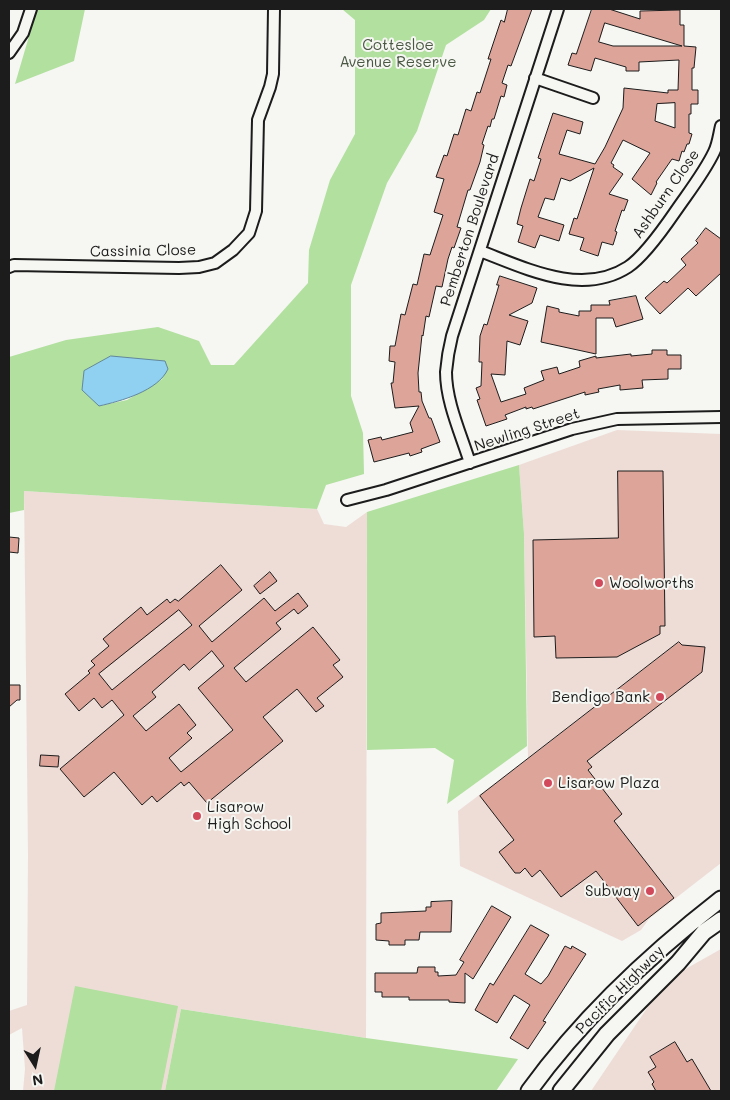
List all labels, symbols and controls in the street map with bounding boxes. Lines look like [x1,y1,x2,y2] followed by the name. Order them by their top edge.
[340,36,456,71] park label: Cottesloe Avenue Reserve
[629,146,703,242] street label: Ashburn Close
[437,152,503,308] street label: Pemberton Boulevard
[90,241,196,261] street label: Cassinia Close
[472,404,582,456] street label: Newling Street
[609,574,694,592] place label: Woolworths
[593,577,605,589] marker: Woolworths
[552,688,650,706] place label: Bendigo Bank
[654,691,666,703] marker: Bendigo Bank
[558,774,660,792] place label: Lisarow Plaza
[542,777,554,789] marker: Lisarow Plaza
[207,798,292,833] place label: Lisarow High School
[191,810,203,822] marker: Lisarow High School
[585,882,640,900] place label: Subway
[644,885,656,897] marker: Subway
[572,942,668,1038] street label: Pacific Highway
[10,1040,60,1090] north arrow
[31,1070,45,1091] text: N

